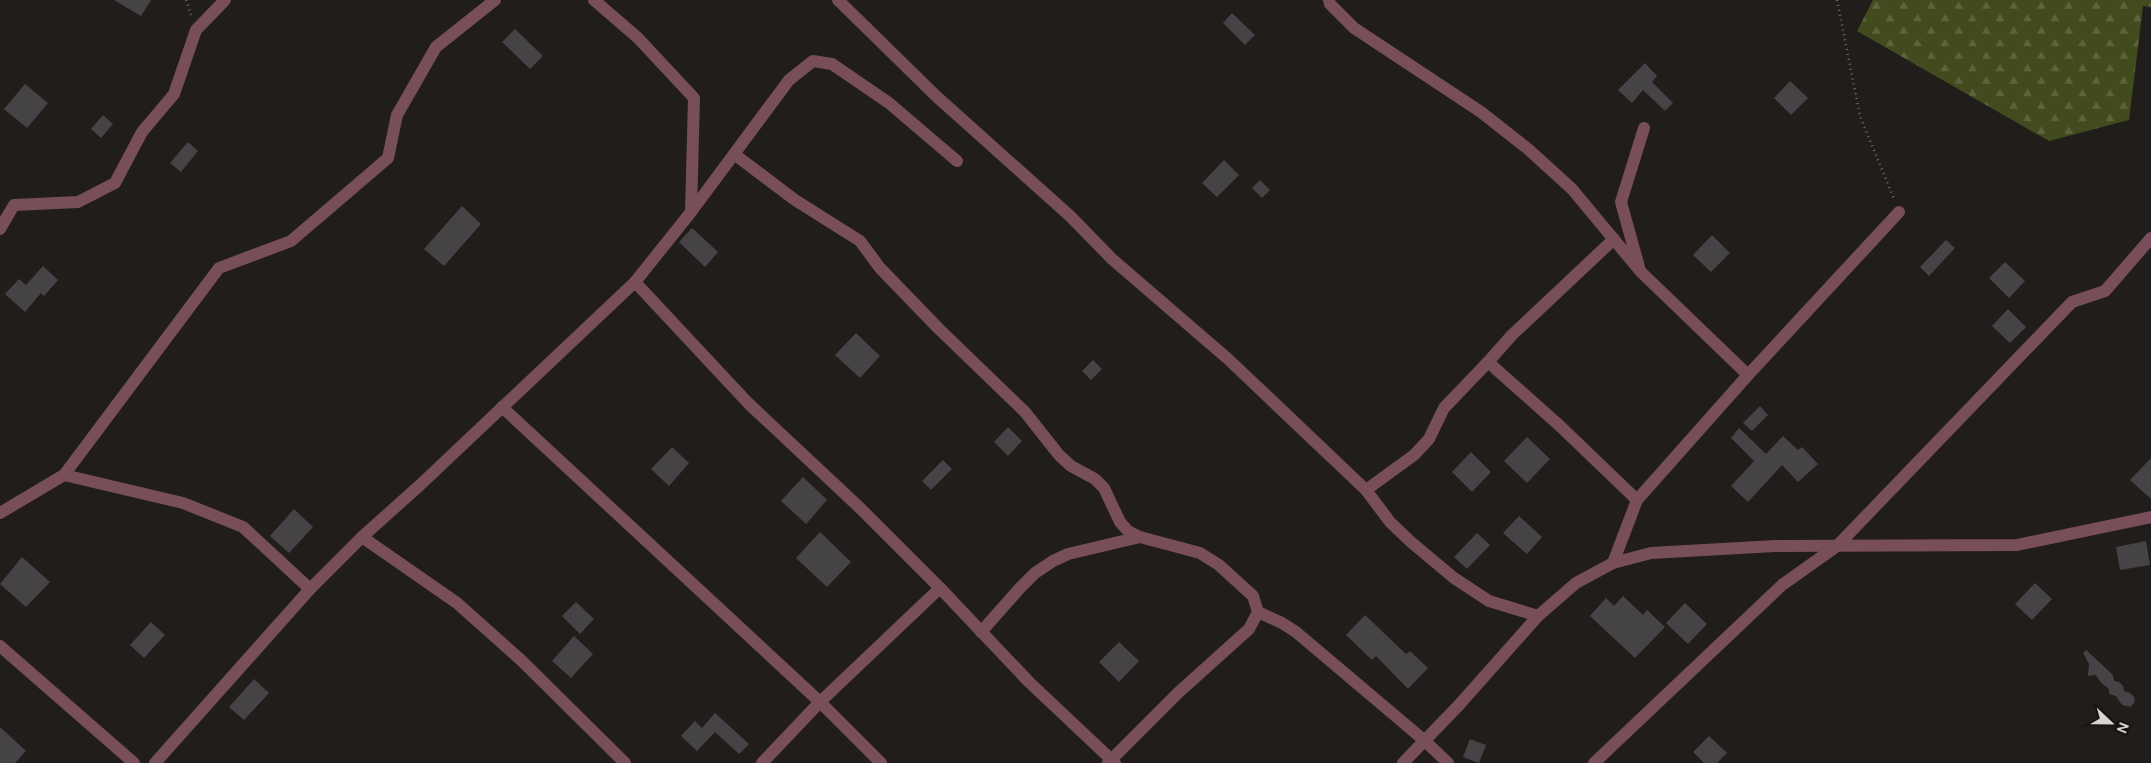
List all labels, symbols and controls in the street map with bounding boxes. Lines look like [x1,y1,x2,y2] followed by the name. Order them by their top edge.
[2086,698,2136,748] north arrow
[2113,720,2133,736] text: N

